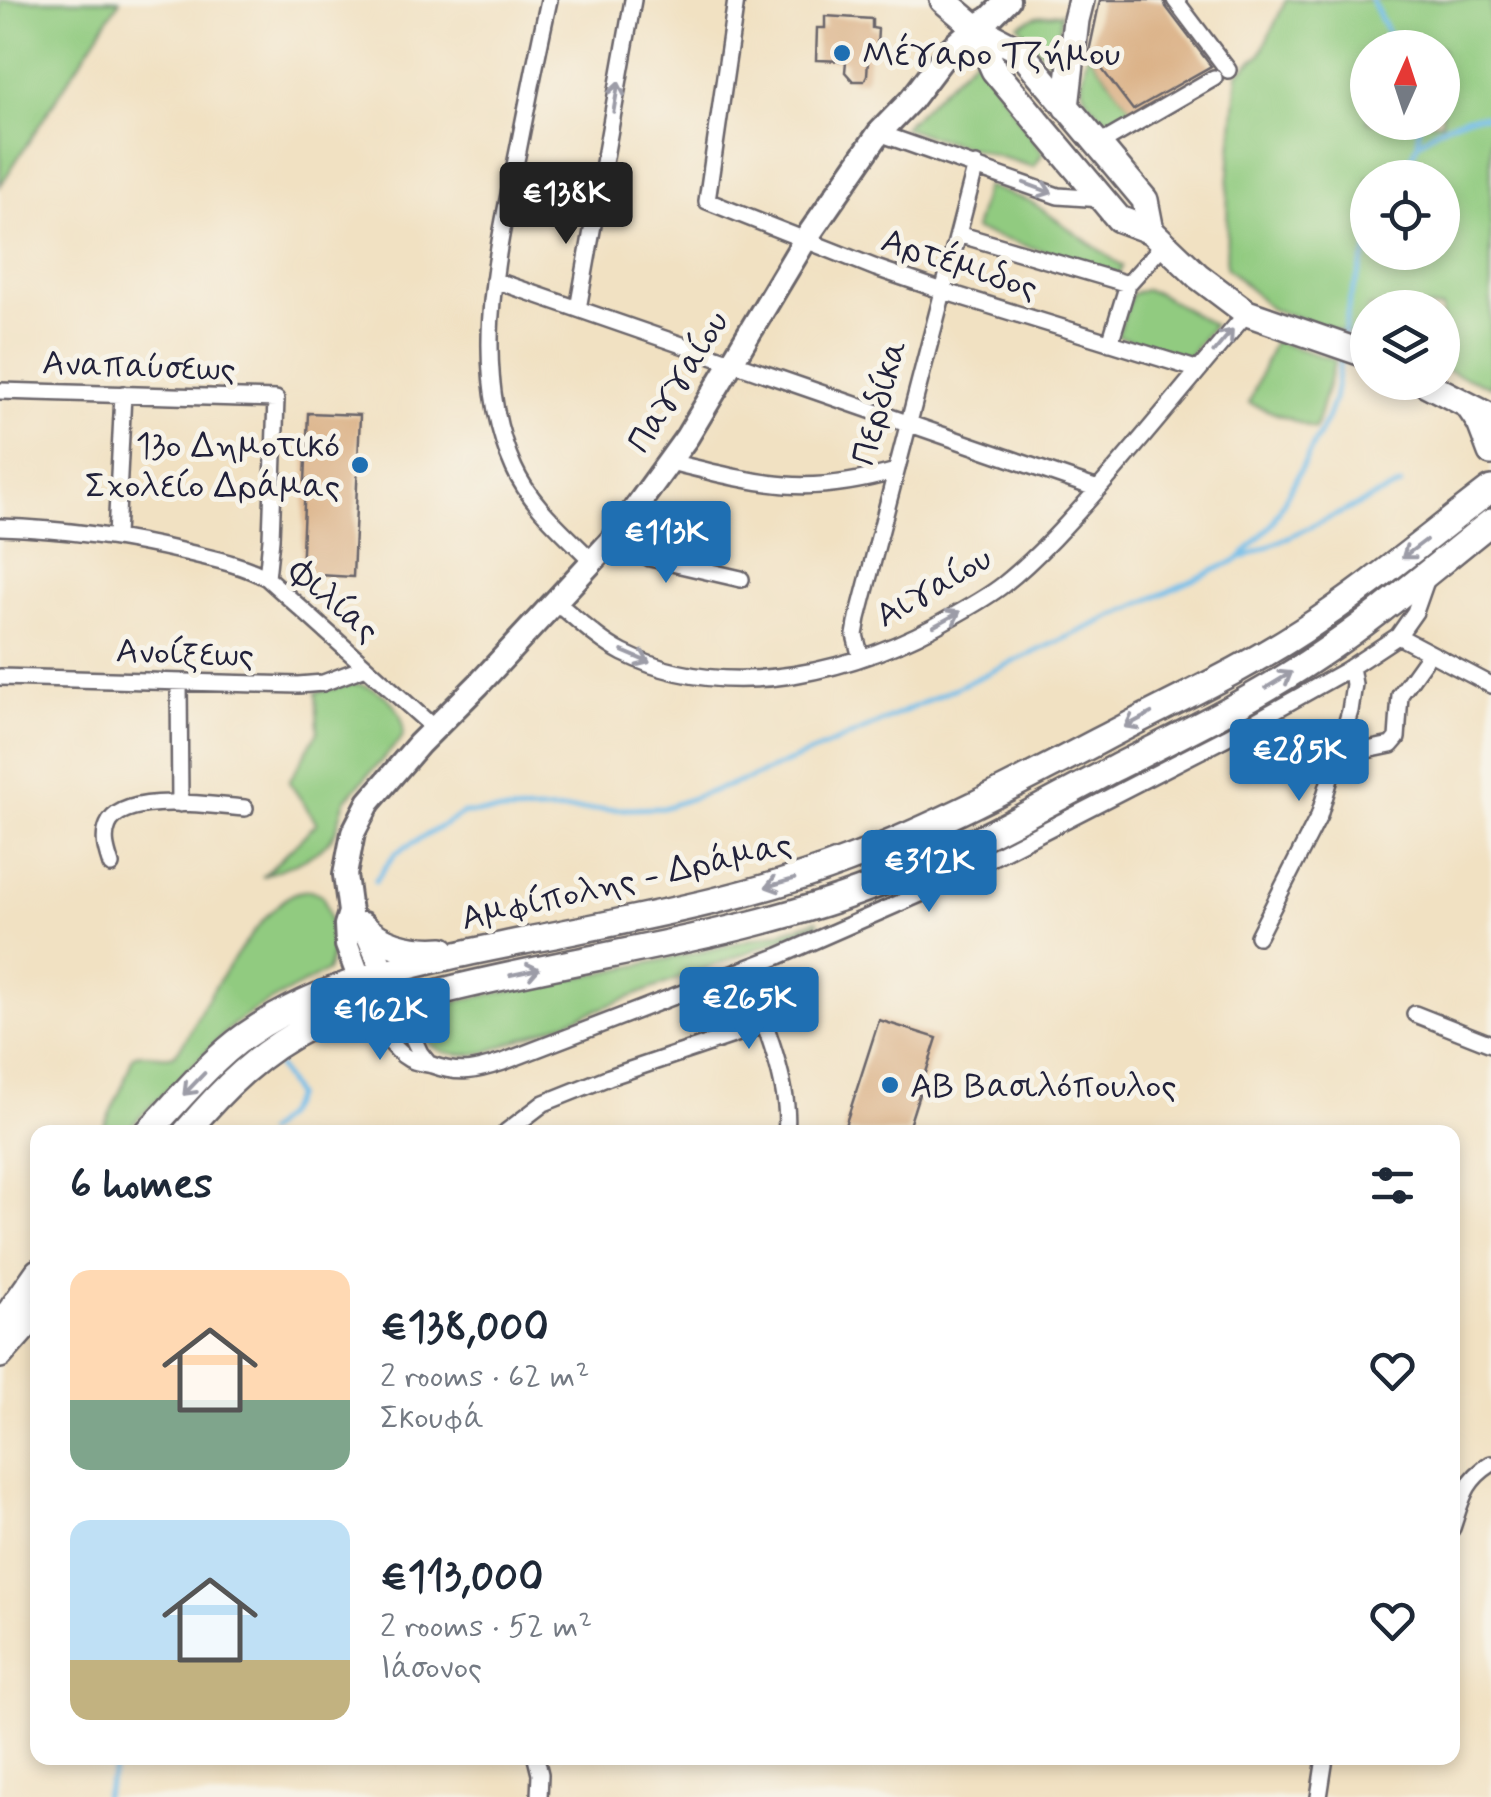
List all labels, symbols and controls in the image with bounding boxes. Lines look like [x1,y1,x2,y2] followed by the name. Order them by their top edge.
[1350,30,1460,140] north arrow
[1350,30,1460,400] map controls
[862,32,1120,78] place label: Μέγαρο Τζήμου
[831,42,853,64] marker: Μέγαρο Τζήμου
[607,81,626,114] one-way arrow
[1350,160,1460,270] button: locate
[496,162,636,247] pin: €138K
[522,173,610,215] text: €138K
[1021,180,1052,198] one-way arrow
[875,218,1044,312] street label: Αρτέμιδος
[1350,290,1460,400] button: layers
[617,302,740,462] street label: Παγγαίου
[1212,328,1234,354] one-way arrow
[841,335,919,470] street label: Περδίκα
[41,341,237,393] street label: Αναπαύσεως
[85,424,340,510] place label: 13ο Δημοτικό Σχολείο Δράμας
[349,454,371,476] marker: 13ο Δημοτικό Σχολείο Δράμας
[596,501,736,586] pin: €113K
[624,512,708,554] text: €113K
[868,536,1000,639] street label: Αιγαίου
[1401,538,1428,559] one-way arrow
[278,549,389,654] street label: Φιλίας
[932,609,961,629] one-way arrow
[115,629,255,679] street label: Ανοίξεως
[620,650,651,668] one-way arrow
[1265,670,1293,690] one-way arrow
[1124,711,1154,730] one-way arrow
[1229,719,1369,804] pin: €285K
[1252,730,1346,772] text: €285K
[457,822,796,942] street label: Αμφίπολης - Δράμας
[859,830,999,915] pin: €312K
[884,841,974,883] text: €312K
[764,875,796,894] one-way arrow
[508,962,540,981] one-way arrow
[679,967,819,1052] pin: €265K
[310,978,450,1063] pin: €162K
[702,978,796,1020] text: €265K
[333,989,427,1031] text: €162K
[910,1064,1177,1110] place label: ΑΒ Βασιλόπουλος
[183,1071,206,1096] one-way arrow
[879,1074,901,1096] marker: ΑΒ Βασιλόπουλος
[70,1158,213,1213] text: 6 homes
[1365,1158,1420,1213] icon: filters
[380,1301,549,1356] text: €138,000
[150,1310,270,1430] icon: home
[1365,1343,1420,1398] icon: heart
[380,1356,589,1398] text: 2 rooms · 62 m²
[380,1398,484,1440] text: Σκουφά
[380,1551,543,1606] text: €113,000
[150,1560,270,1680] icon: home
[1365,1593,1420,1648] icon: heart
[380,1606,592,1648] text: 2 rooms · 52 m²
[380,1648,482,1690] text: Ιάσονος

